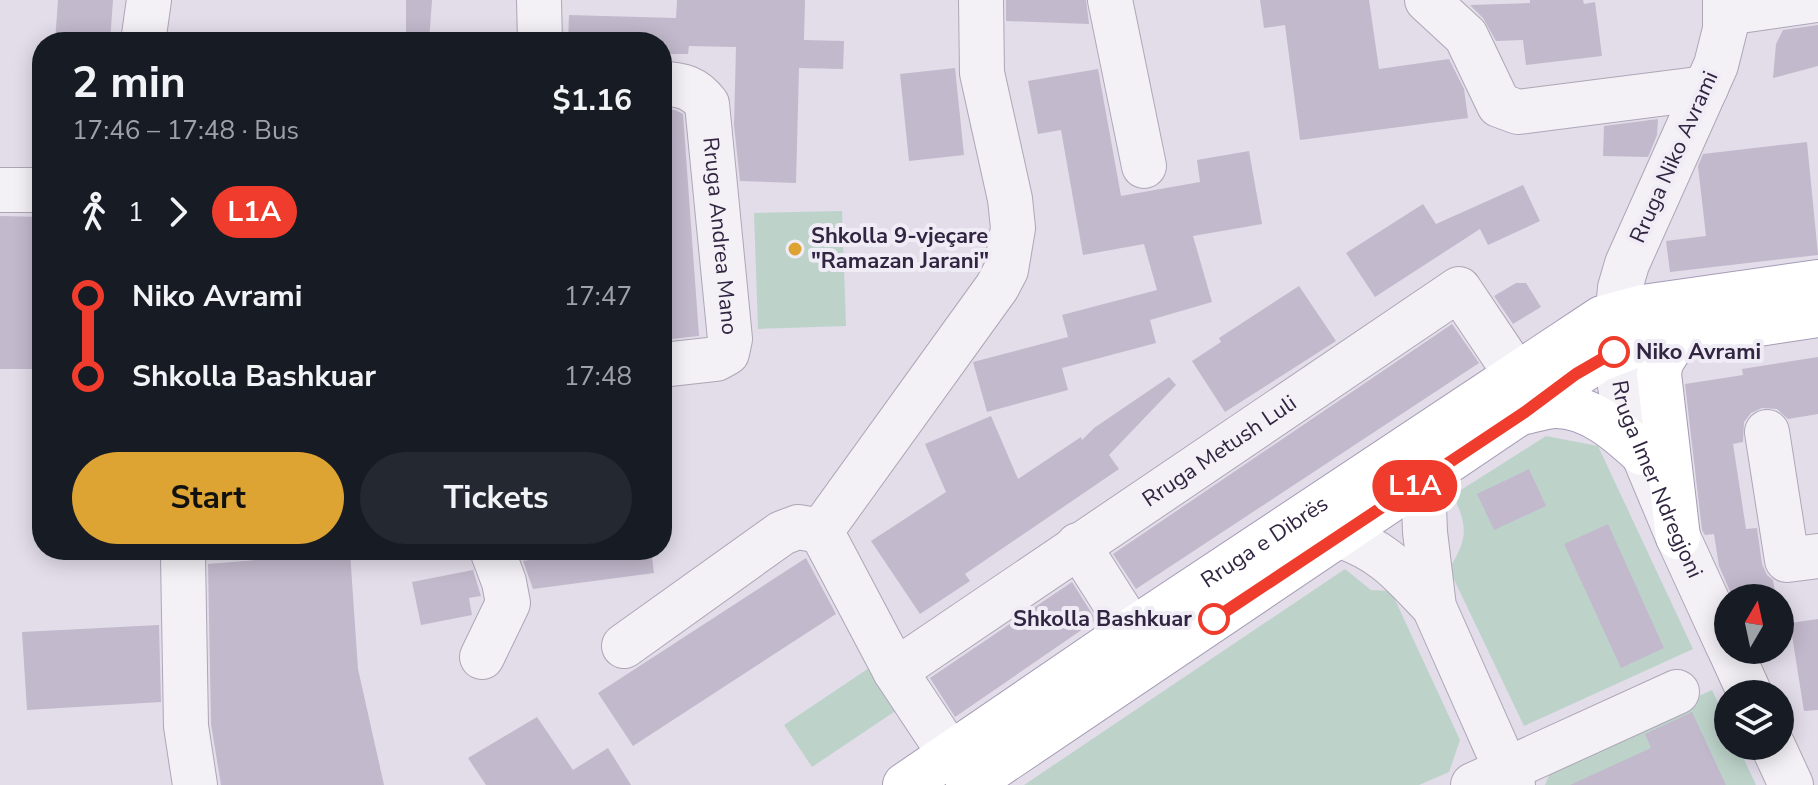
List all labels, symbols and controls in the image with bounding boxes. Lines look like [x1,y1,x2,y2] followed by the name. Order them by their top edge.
[72,53,186,113] text: 2 min
[1623,66,1725,248] street label: Rruga Niko Avrami
[553,80,632,121] text: $1.16
[72,113,299,148] text: 17:46 – 17:48 · Bus
[695,136,745,336] street label: Rruga Andrea Mano
[72,190,116,234] icon: walk
[156,190,200,234] icon: forward
[228,193,281,231] text: L1A
[128,195,144,230] text: 1
[811,221,989,276] place label: Shkolla 9-vjeçare "Ramazan Jarani"
[786,240,804,258] marker: Shkolla 9-vjeçare "Ramazan Jarani"
[132,276,303,317] text: Niko Avrami
[564,279,632,314] text: 17:47
[1599,337,1629,367] marker: Niko Avrami
[1636,337,1761,367] place label: Niko Avrami
[132,356,376,397] text: Shkolla Bashkuar
[564,359,632,394] text: 17:48
[1604,378,1710,583] street label: Rruga Imer Ndregjoni
[1137,388,1303,514] street label: Rruga Metush Luli
[72,452,344,544] button: Start
[360,452,632,544] button: Tickets
[1369,460,1461,512] line badge: L1A
[1388,467,1442,505] text: L1A
[1195,489,1334,595] street label: Rruga e Dibrës
[1714,584,1794,664] north arrow
[1714,584,1794,760] map controls
[1013,604,1192,634] place label: Shkolla Bashkuar
[1199,604,1229,634] marker: Shkolla Bashkuar
[1714,680,1794,760] button: layers

